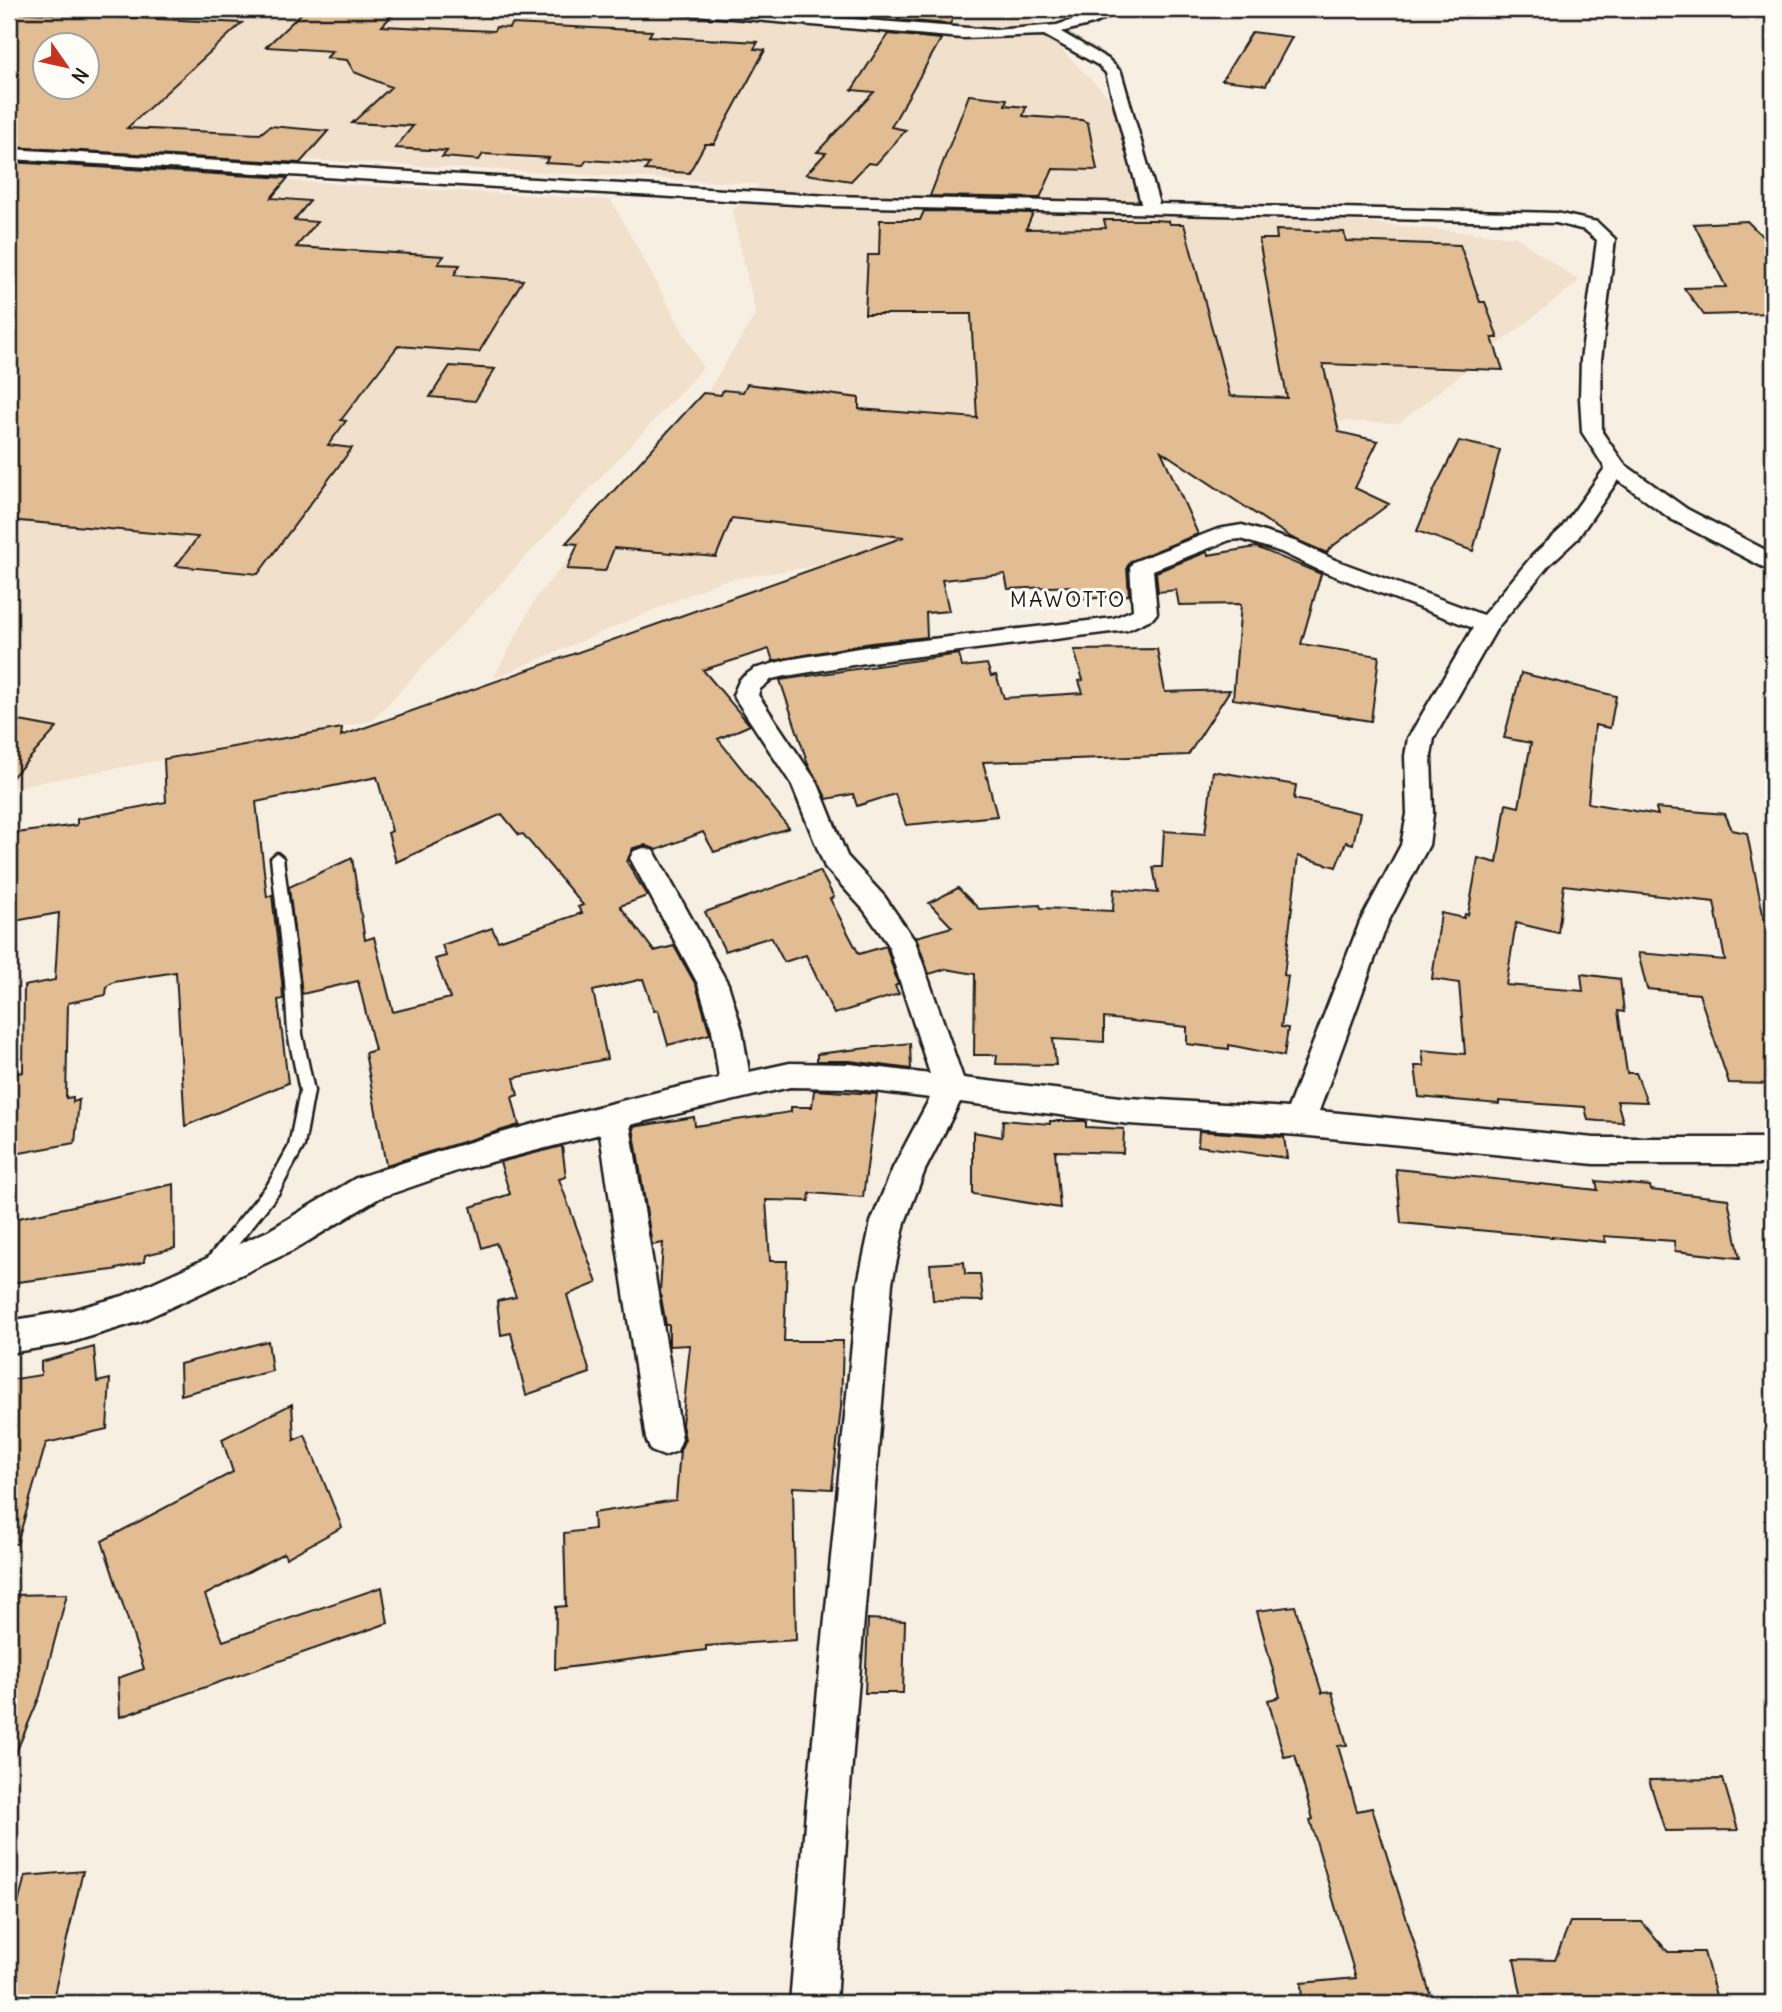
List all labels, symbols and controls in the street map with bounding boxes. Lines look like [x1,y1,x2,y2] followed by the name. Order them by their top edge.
[32,32,102,102] north arrow
[66,63,94,88] text: N
[1010,586,1126,613] district label: MAWOTTO

